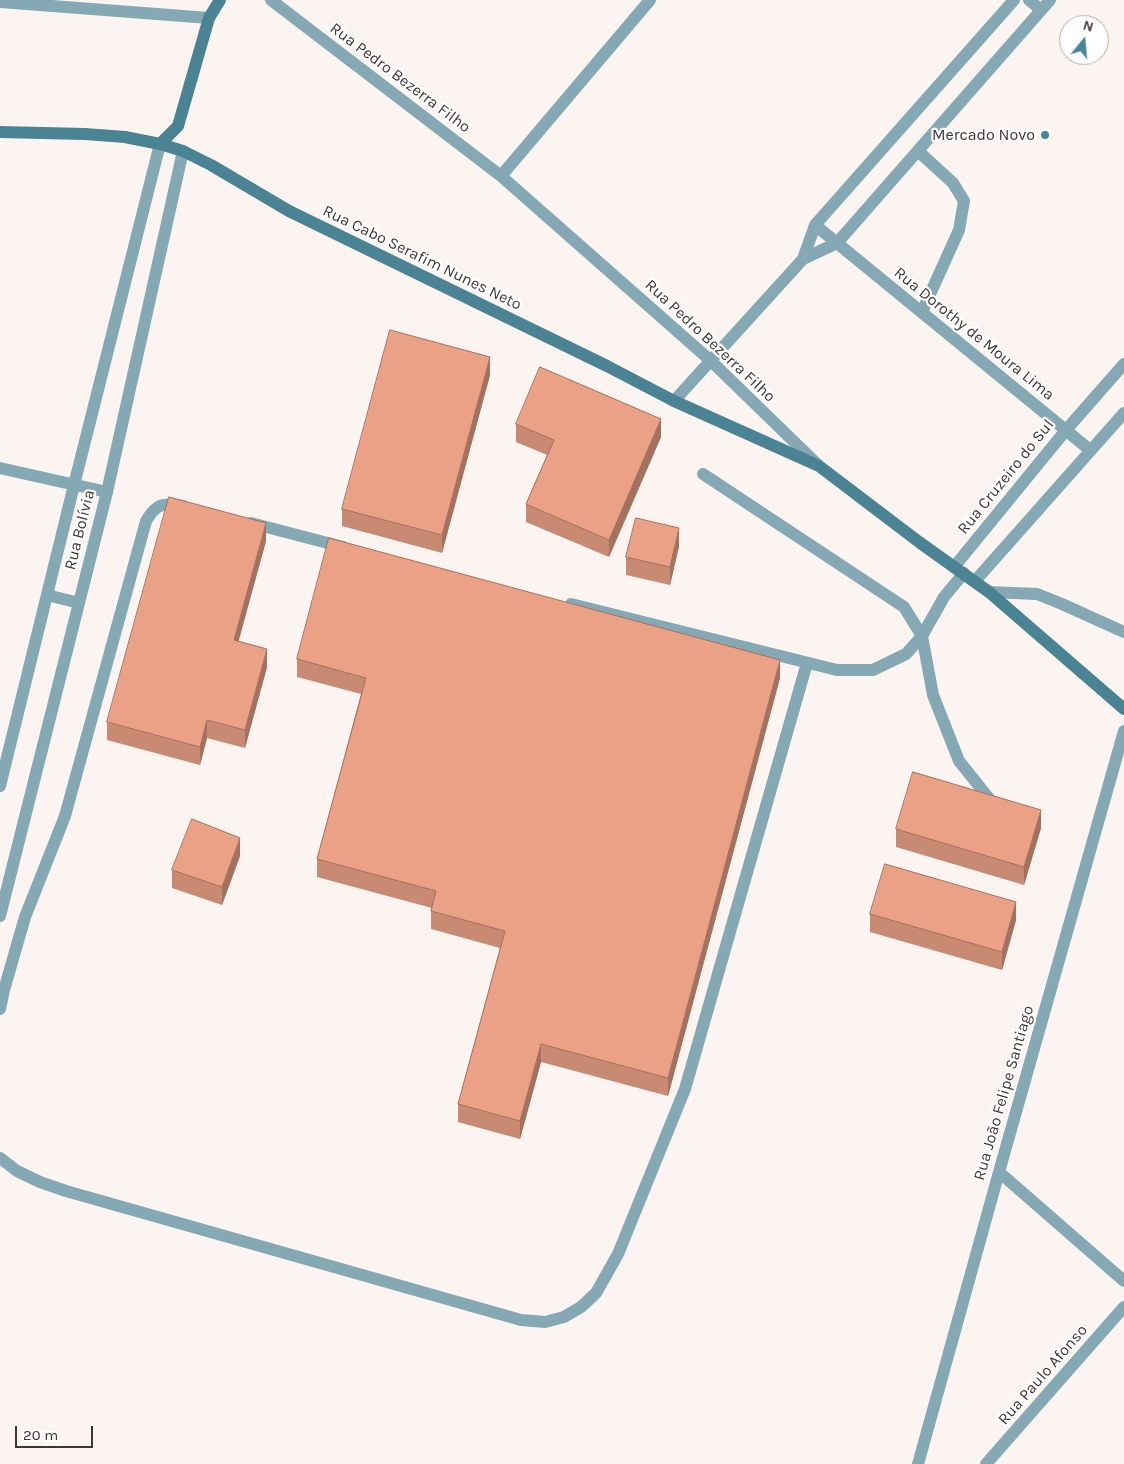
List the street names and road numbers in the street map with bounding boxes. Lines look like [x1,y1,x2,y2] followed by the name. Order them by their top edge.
[326,19,474,137] street label: Rua Pedro Bezerra Filho
[319,201,525,315] street label: Rua Cabo Serafim Nunes Neto
[890,263,1058,405] street label: Rua Dorothy de Moura Lima
[641,276,779,406] street label: Rua Pedro Bezerra Filho
[954,416,1058,538] street label: Rua Cruzeiro do Sul
[61,488,99,572] street label: Rua Bolívia
[970,1003,1038,1183] street label: Rua João Felipe Santiago
[994,1321,1092,1429] street label: Rua Paulo Afonso

